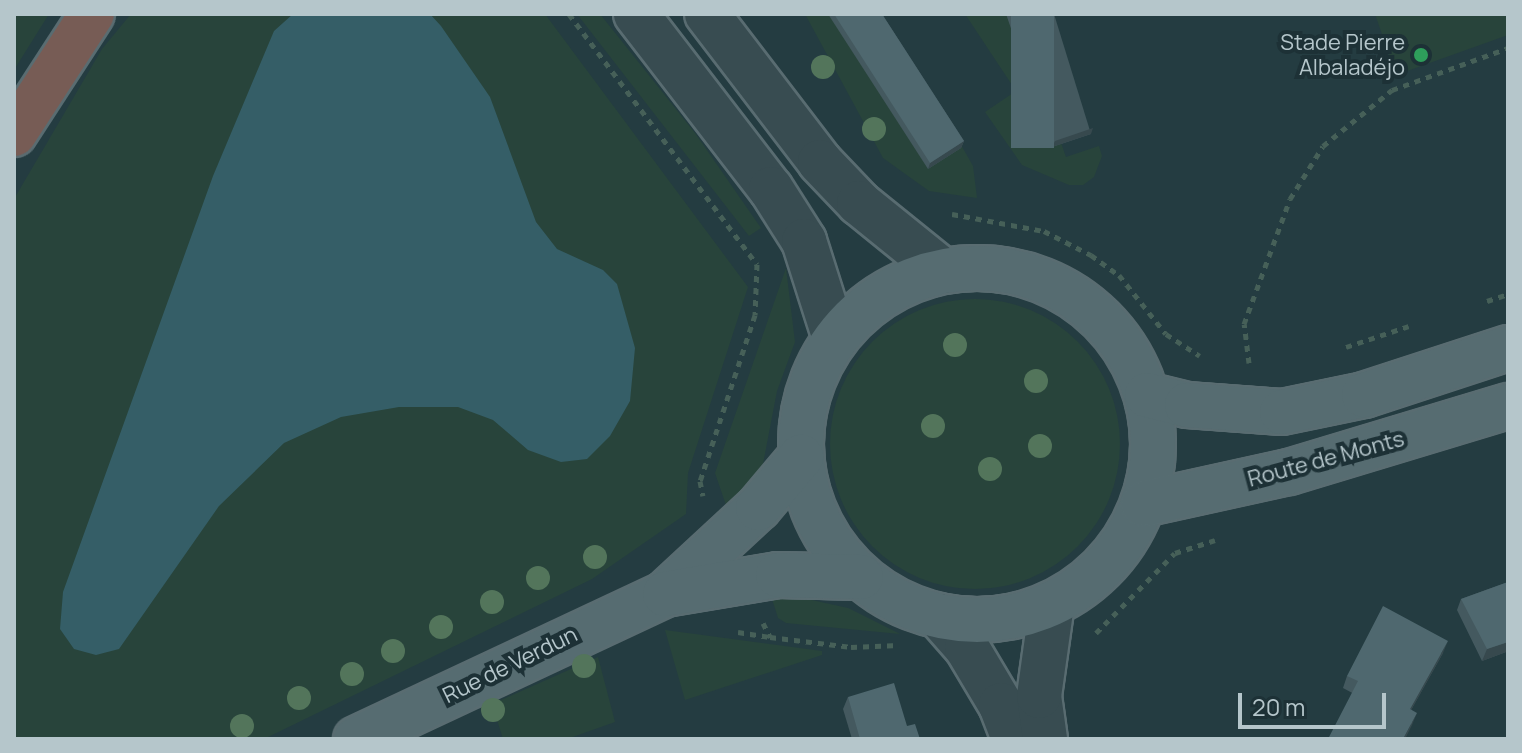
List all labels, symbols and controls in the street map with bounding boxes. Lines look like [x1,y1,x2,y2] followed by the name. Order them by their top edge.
[1280,29,1405,80] place label: Stade Pierre Albaladéjo
[1412,46,1430,64] marker: Stade Pierre Albaladéjo
[1245,425,1407,493] street label: Route de Monts
[439,621,581,709] street label: Rue de Verdun
[1242,677,1390,727] scale bar
[1252,690,1305,723] text: 20 m

